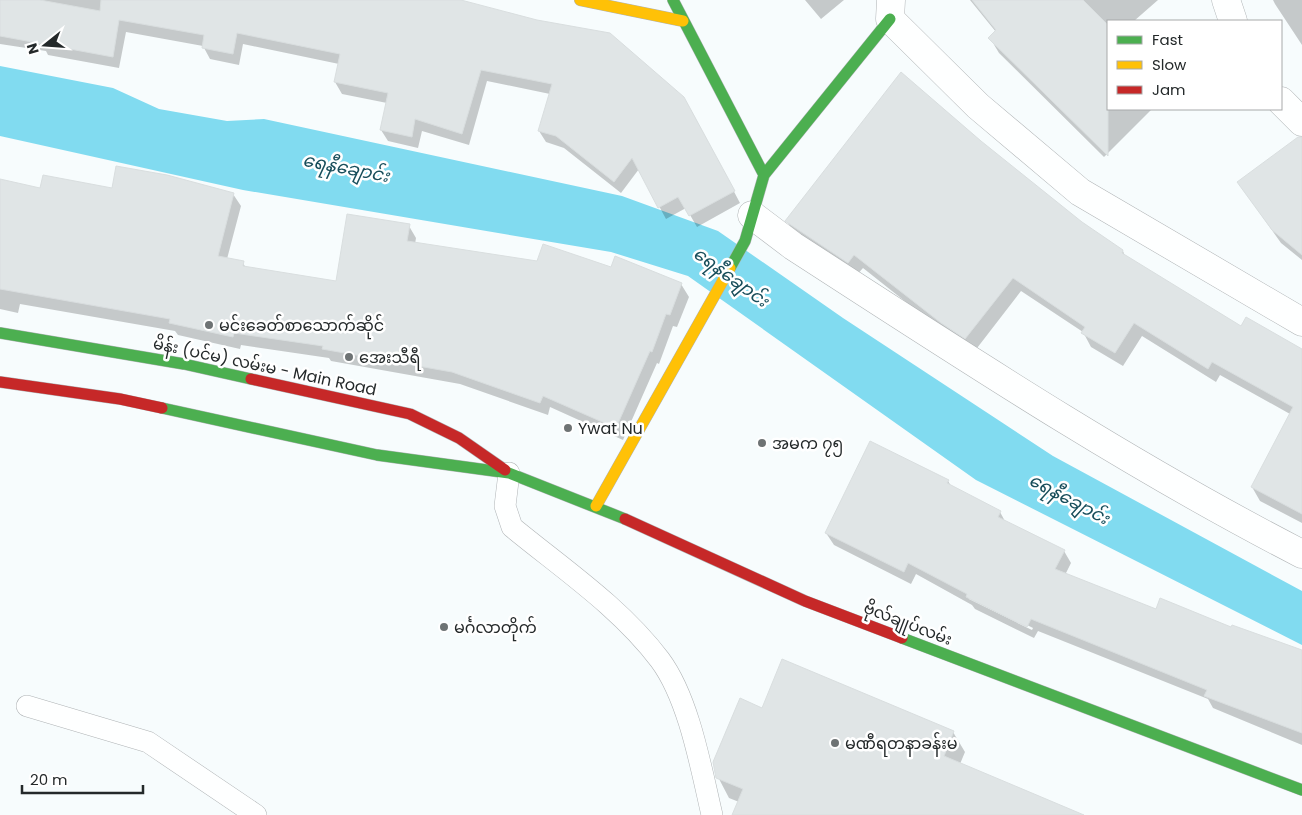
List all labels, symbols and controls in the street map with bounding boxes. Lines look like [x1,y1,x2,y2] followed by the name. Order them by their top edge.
[20,20,70,70] north arrow
[1107,20,1282,110] legend
[1152,29,1183,50] text: Fast
[21,41,44,57] text: N
[1152,54,1187,75] text: Slow
[1152,79,1186,100] text: Jam
[300,147,393,191] water label: ရေနီချောင်း
[687,241,776,316] water label: ရေနီချောင်း
[219,314,384,340] place label: မင်းခေတ်စာသောက်ဆိုင်
[203,319,215,331] marker: မင်းခေတ်စာသောက်ဆိုင်
[151,332,379,403] street label: မိန်း (ပင်မ) လမ်းမ - Main Road
[359,346,422,371] place label: အေးသီရီ
[343,351,355,363] marker: အေးသီရီ
[578,417,643,440] place label: Ywat Nu
[562,422,574,434] marker: Ywat Nu
[772,432,843,457] place label: အမက ၇၅
[756,437,768,449] marker: အမက ၇၅
[1023,467,1115,534] water label: ရေနီချောင်း
[859,596,955,654] street label: ဗိုလ်‌ချုပ်‌လမ်း
[454,616,537,642] place label: မင်္ဂလာတိုက်
[438,621,450,633] marker: မင်္ဂလာတိုက်
[845,732,958,757] place label: မဏီရတနာခန်းမ
[829,737,841,749] marker: မဏီရတနာခန်းမ
[22,762,144,794] scale bar
[30,769,68,790] text: 20 m

